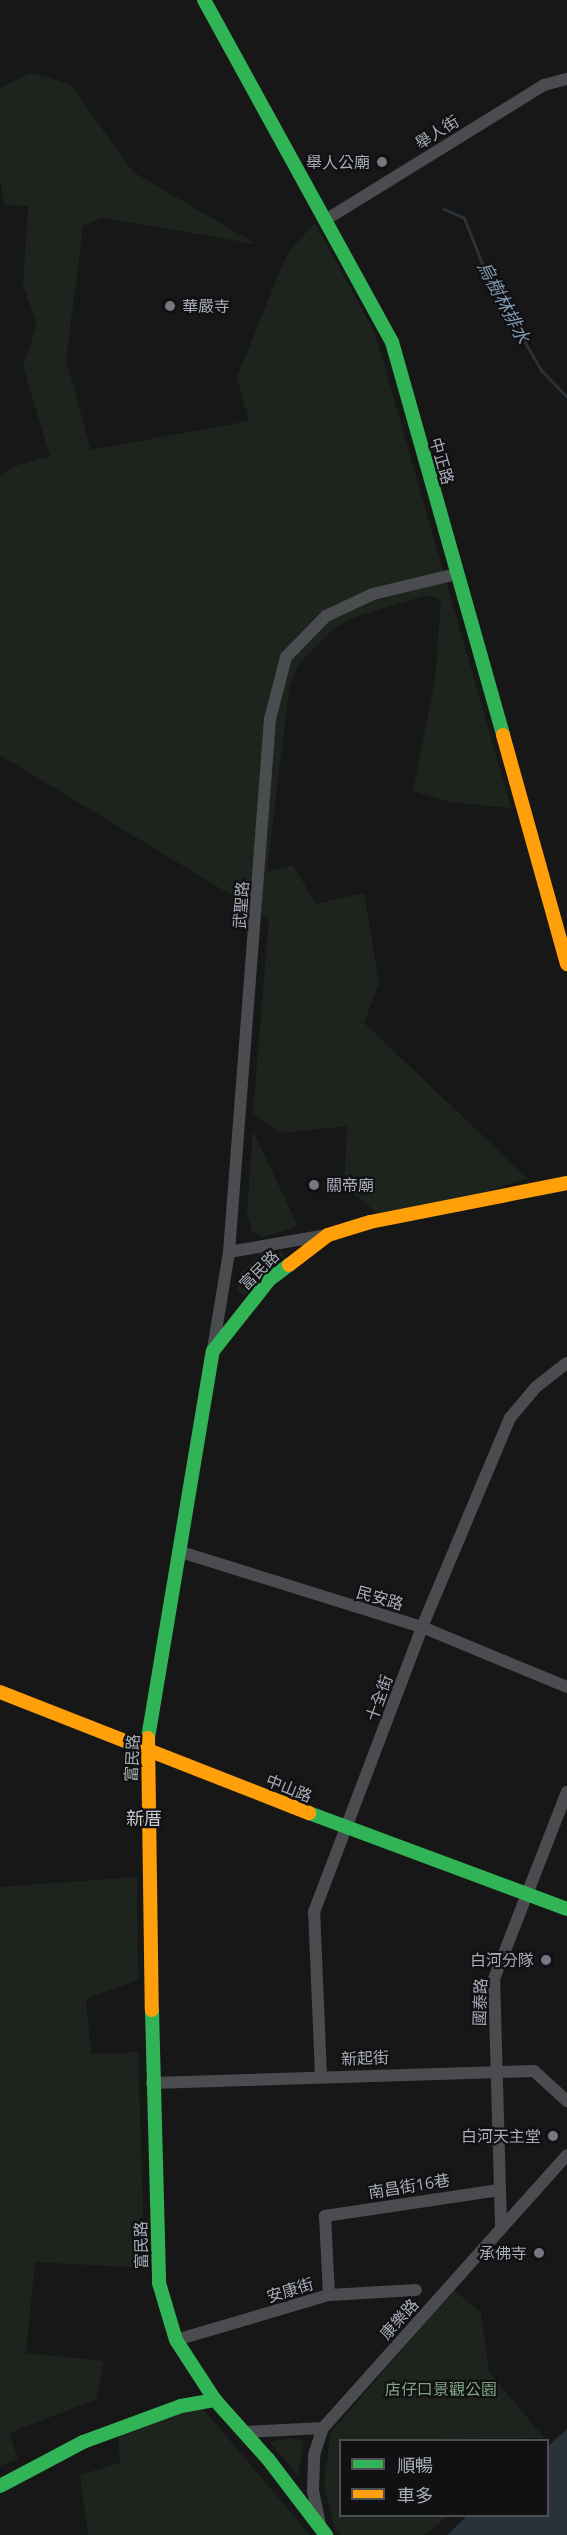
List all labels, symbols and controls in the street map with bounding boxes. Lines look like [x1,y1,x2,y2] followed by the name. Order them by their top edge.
[412,111,462,153] street label: 舉人街
[306,152,370,172] place label: 舉人公廟
[375,155,389,169] marker: 舉人公廟
[473,257,535,347] water label: 烏樹林排水
[182,296,230,316] place label: 華嚴寺
[163,299,177,313] marker: 華嚴寺
[426,435,458,487] street label: 中正路
[230,880,252,930] street label: 武聖路
[326,1175,374,1195] place label: 關帝廟
[307,1178,321,1192] marker: 關帝廟
[235,1246,283,1294] street label: 富民路
[354,1582,406,1614] street label: 民安路
[362,1672,396,1724] street label: 十全街
[121,1734,143,1782] street label: 富民路
[263,1770,315,1806] street label: 中山路
[126,1807,162,1829] district label: 新厝
[470,1950,534,1970] place label: 白河分隊
[539,1953,553,1967] marker: 白河分隊
[470,1978,490,2026] street label: 國泰路
[341,2048,389,2068] street label: 新起街
[461,2126,541,2146] place label: 白河天主堂
[546,2129,560,2143] marker: 白河天主堂
[367,2170,451,2202] street label: 南昌街16巷
[131,2221,151,2269] street label: 富民路
[479,2243,527,2263] place label: 承佛寺
[532,2246,546,2260] marker: 承佛寺
[264,2274,316,2306] street label: 安康街
[376,2295,422,2343] street label: 康樂路
[385,2379,497,2399] park label: 店仔口景觀公園
[339,2439,549,2517] legend
[397,2453,433,2477] text: 順暢
[397,2483,433,2507] text: 車多

